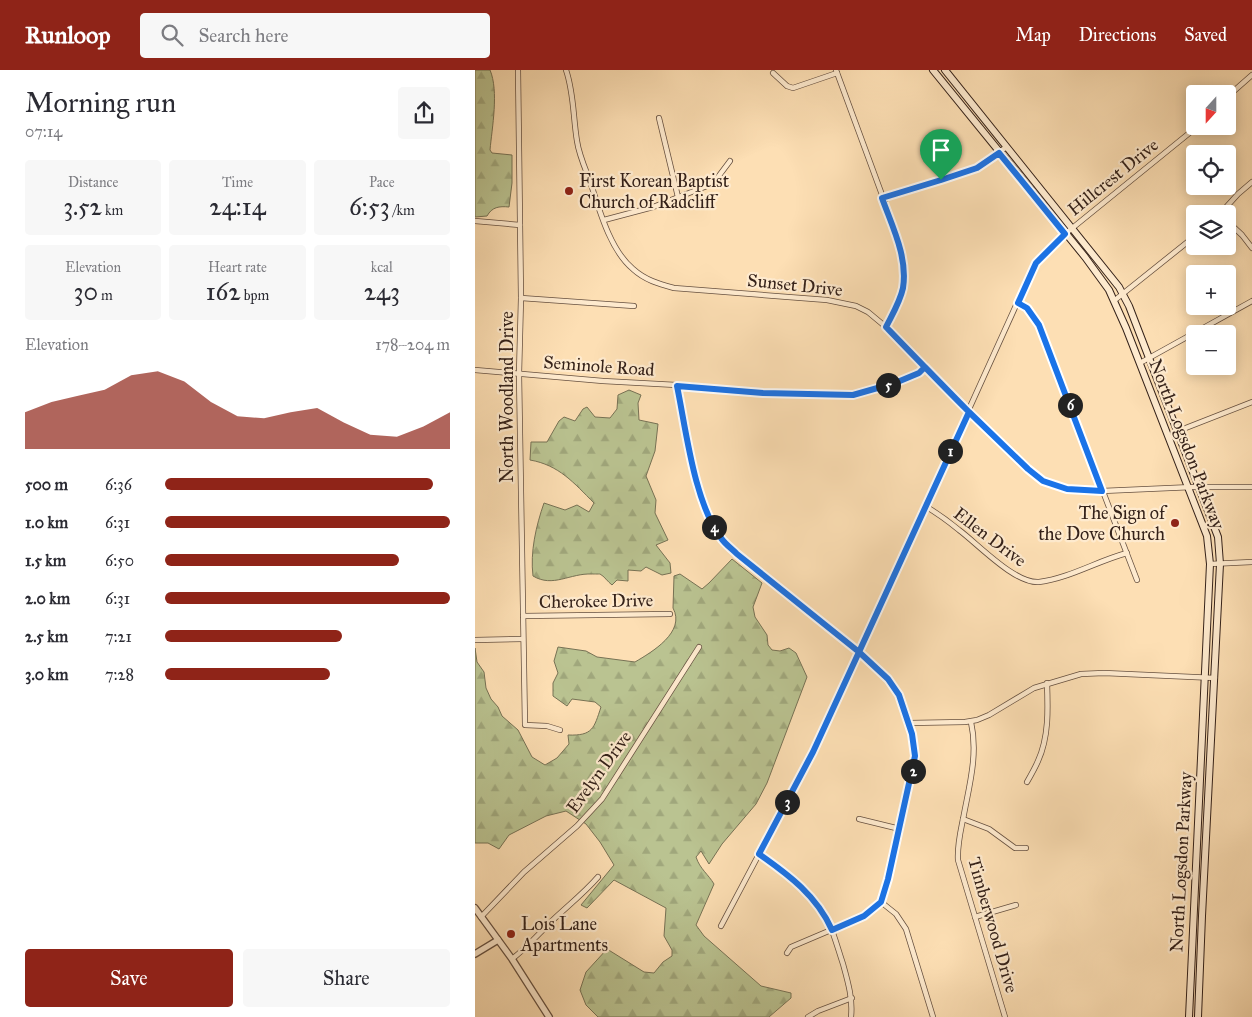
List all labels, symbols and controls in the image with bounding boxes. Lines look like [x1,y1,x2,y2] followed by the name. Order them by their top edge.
[140,13,490,58] search box
[25,20,110,50] text: Runloop
[158,21,186,49] icon: search
[198,24,288,47] text: Search here
[1015,24,1051,46] text: Map
[1079,24,1156,46] text: Directions
[1184,24,1227,46] text: Saved
[25,85,176,120] text: Morning run
[1186,85,1236,135] north arrow
[1186,85,1236,375] map controls
[398,87,450,139] button: share
[25,122,62,141] text: 07:14
[920,129,962,180] pin
[1063,134,1163,220] street label: Hillcrest Drive
[927,136,955,164] icon: arrive
[1186,145,1236,195] button: locate
[579,170,730,213] place label: First Korean Baptist Church of Radcliff
[68,174,118,191] text: Distance
[222,174,253,191] text: Time
[369,174,395,191] text: Pace
[563,185,575,197] marker: First Korean Baptist Church of Radcliff
[63,191,102,222] text: 3.52
[209,191,266,222] text: 24:14
[349,191,390,222] text: 6:53
[102,202,123,219] text: km
[390,202,415,219] text: /km
[1186,205,1236,255] button: layers
[65,259,121,276] text: Elevation
[208,259,267,276] text: Heart rate
[371,259,393,276] text: kcal
[1186,265,1236,315] button: +
[746,269,844,301] street label: Sunset Drive
[73,276,98,307] text: 30
[206,276,241,307] text: 162
[364,276,400,307] text: 243
[98,287,113,304] text: m
[241,287,269,304] text: bpm
[496,311,518,483] street label: North Woodland Drive
[1186,325,1236,375] button: −
[25,335,89,354] text: Elevation
[375,335,450,354] text: 178–204 m
[543,351,655,381] street label: Seminole Road
[1143,356,1230,533] street label: North Logsdon Parkway
[875,372,901,398] pin: 5
[885,377,892,394] text: 5
[1057,392,1083,418] pin: 6
[1067,397,1074,414] text: 6
[937,438,963,464] pin: 1
[948,443,953,460] text: 1
[25,475,68,494] text: 500 m
[105,475,132,494] text: 6:36
[1038,502,1168,545] place label: The Sign of the Dove Church
[949,503,1031,571] street label: Ellen Drive
[25,513,68,532] text: 1.0 km
[105,513,130,532] text: 6:31
[701,514,727,540] pin: 4
[1169,517,1181,529] marker: The Sign of the Dove Church
[711,519,718,536] text: 4
[25,551,66,570] text: 1.5 km
[105,551,134,570] text: 6:50
[25,589,70,608] text: 2.0 km
[105,589,130,608] text: 6:31
[539,589,653,613] street label: Cherokee Drive
[25,627,68,646] text: 2.5 km
[105,627,132,646] text: 7:21
[25,665,68,684] text: 3.0 km
[105,665,134,684] text: 7:28
[562,726,636,818] street label: Evelyn Drive
[901,758,925,784] pin: 2
[910,763,917,780] text: 2
[1165,771,1198,953] street label: North Logsdon Parkway
[775,790,799,814] pin: 3
[785,794,790,811] text: 3
[963,855,1023,995] street label: Timberwood Drive
[520,913,608,956] place label: Lois Lane Apartments
[505,928,517,940] marker: Lois Lane Apartments
[25,949,233,1007] button: Save
[243,949,450,1007] button: Share

